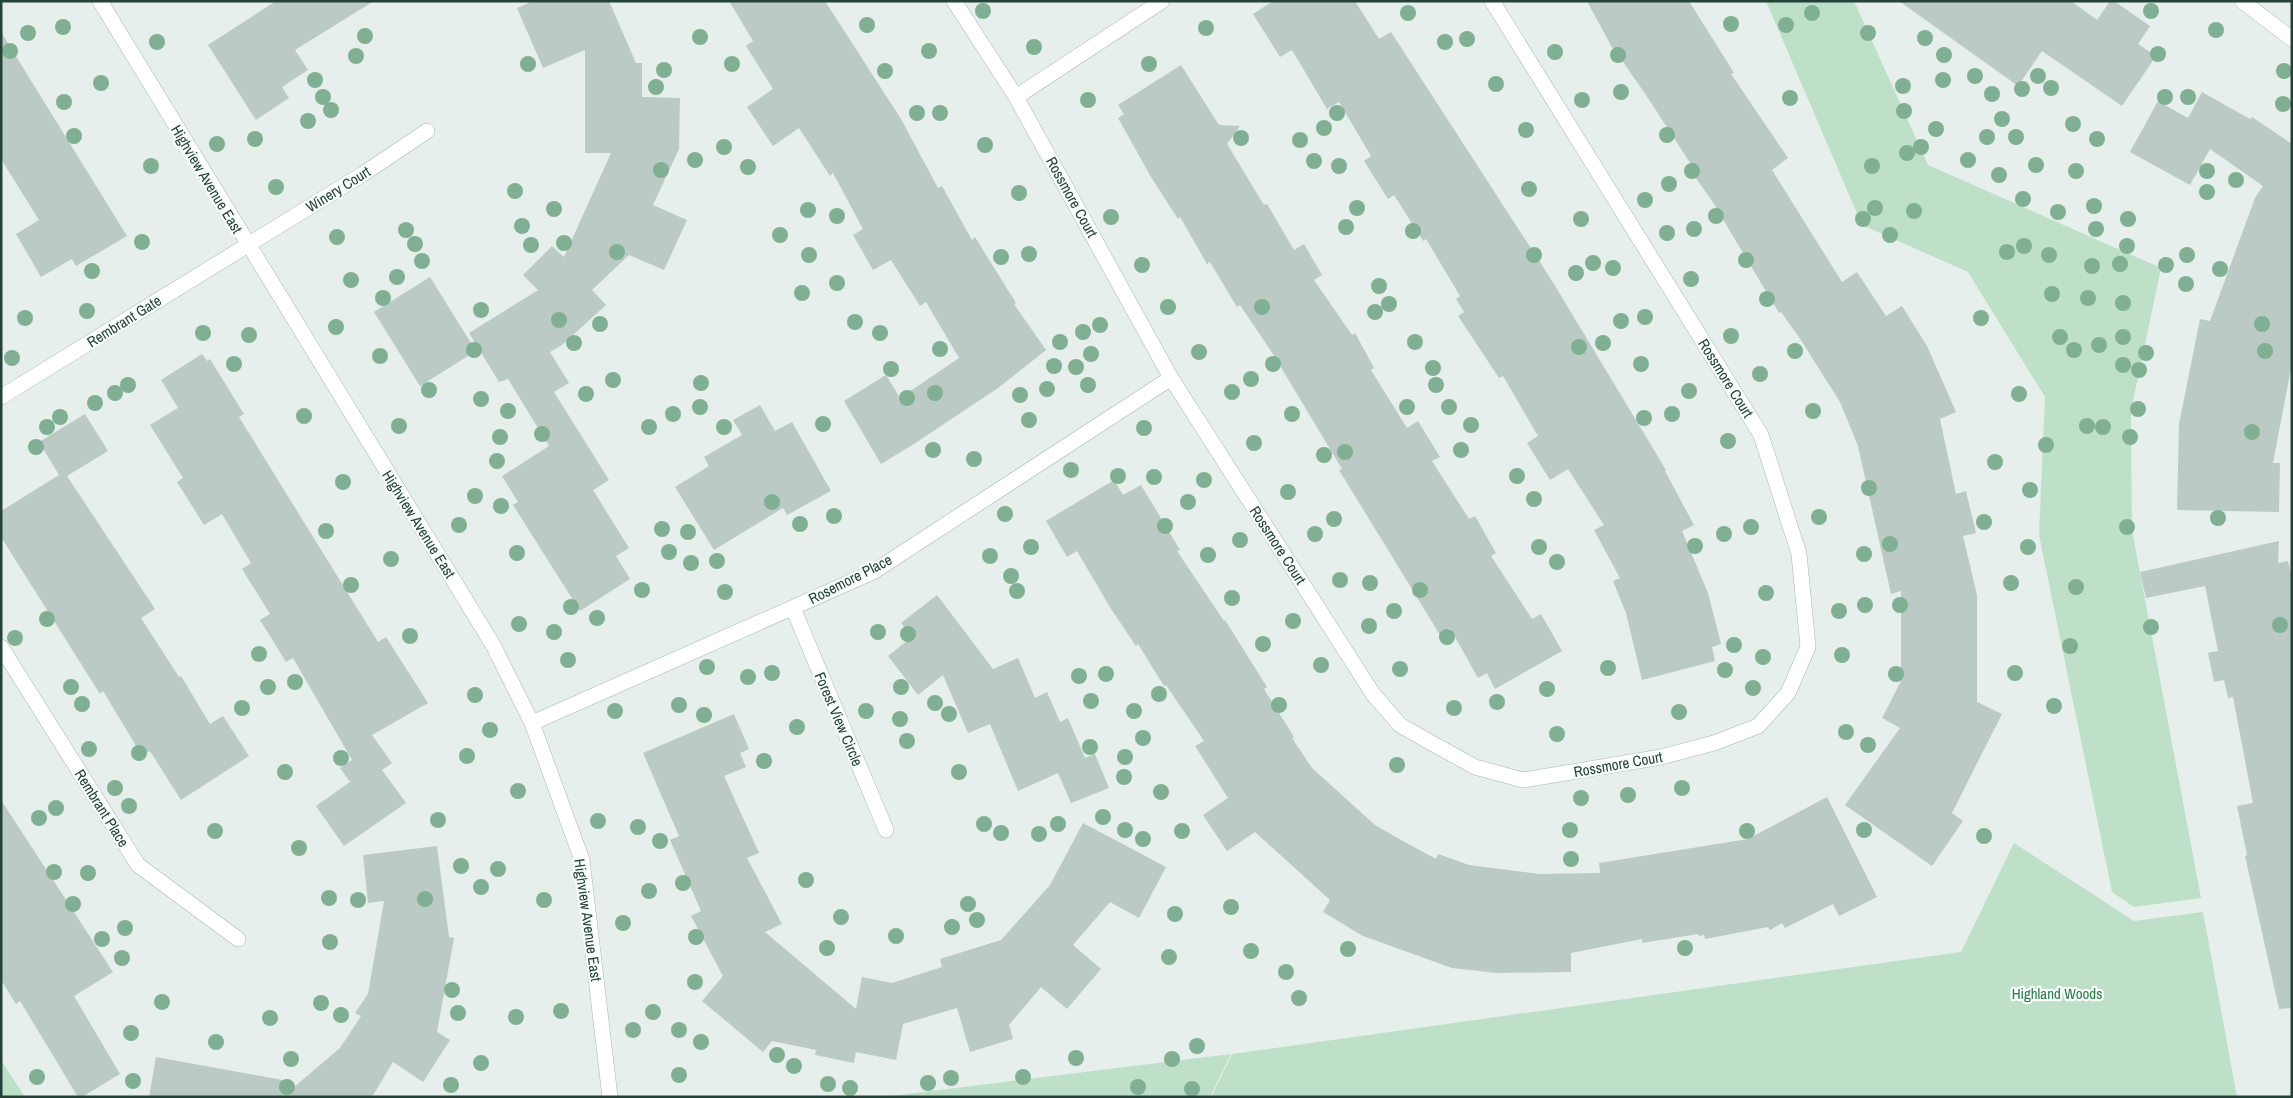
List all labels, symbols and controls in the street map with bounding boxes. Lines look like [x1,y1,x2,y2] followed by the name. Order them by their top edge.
[166,121,248,238] street label: Highview Avenue East
[1041,153,1103,242] street label: Rossmore Court
[302,161,375,217] street label: Winery Court
[83,290,165,352] street label: Rembrant Gate
[1693,334,1759,422] street label: Rossmore Court
[377,466,461,582] street label: Highview Avenue East
[1245,502,1312,589] street label: Rossmore Court
[805,549,895,609] street label: Rosemore Place
[810,669,868,769] street label: Forest View Circle
[1572,746,1664,782] street label: Rossmore Court
[70,765,134,851] street label: Rembrant Place
[569,857,607,983] street label: Highview Avenue East
[2012,983,2102,1004] park label: Highland Woods

